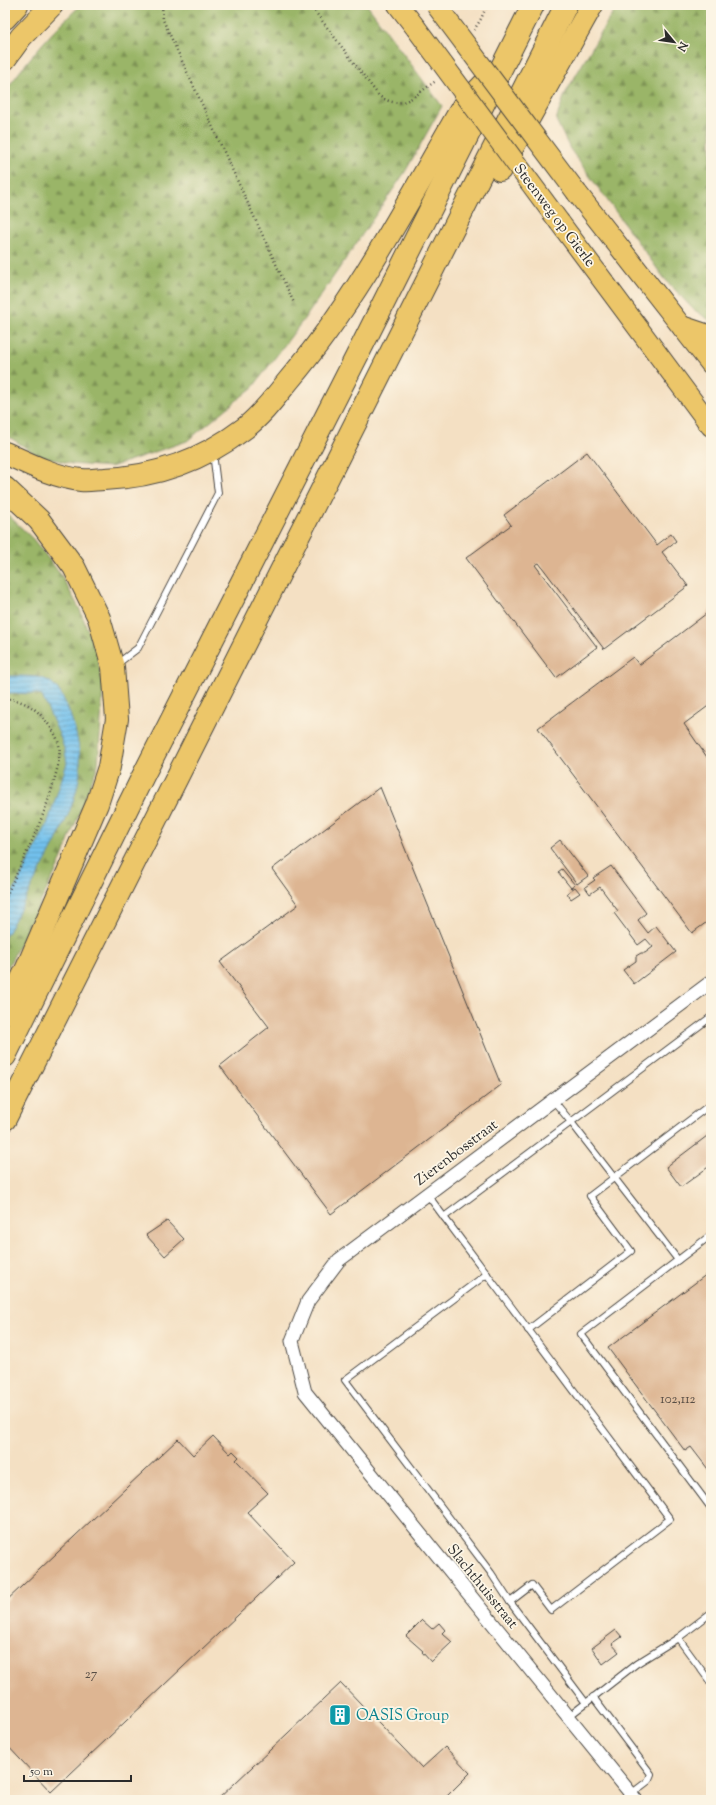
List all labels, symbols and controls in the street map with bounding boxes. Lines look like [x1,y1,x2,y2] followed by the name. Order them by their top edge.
[654,22,694,62] north arrow
[673,38,691,54] text: N
[508,160,600,272] street label: Steenweg op Gierle
[411,1115,503,1191] street label: Zierenbosstraat
[660,1391,696,1409] house number: 102,112
[441,1540,522,1634] street label: Slachthuisstraat
[85,1666,98,1684] house number: 27
[327,1702,353,1728] building icon: OASIS Group
[356,1706,449,1727] place label: OASIS Group
[24,1757,131,1783] scale bar
[29,1763,53,1781] text: 50 m

